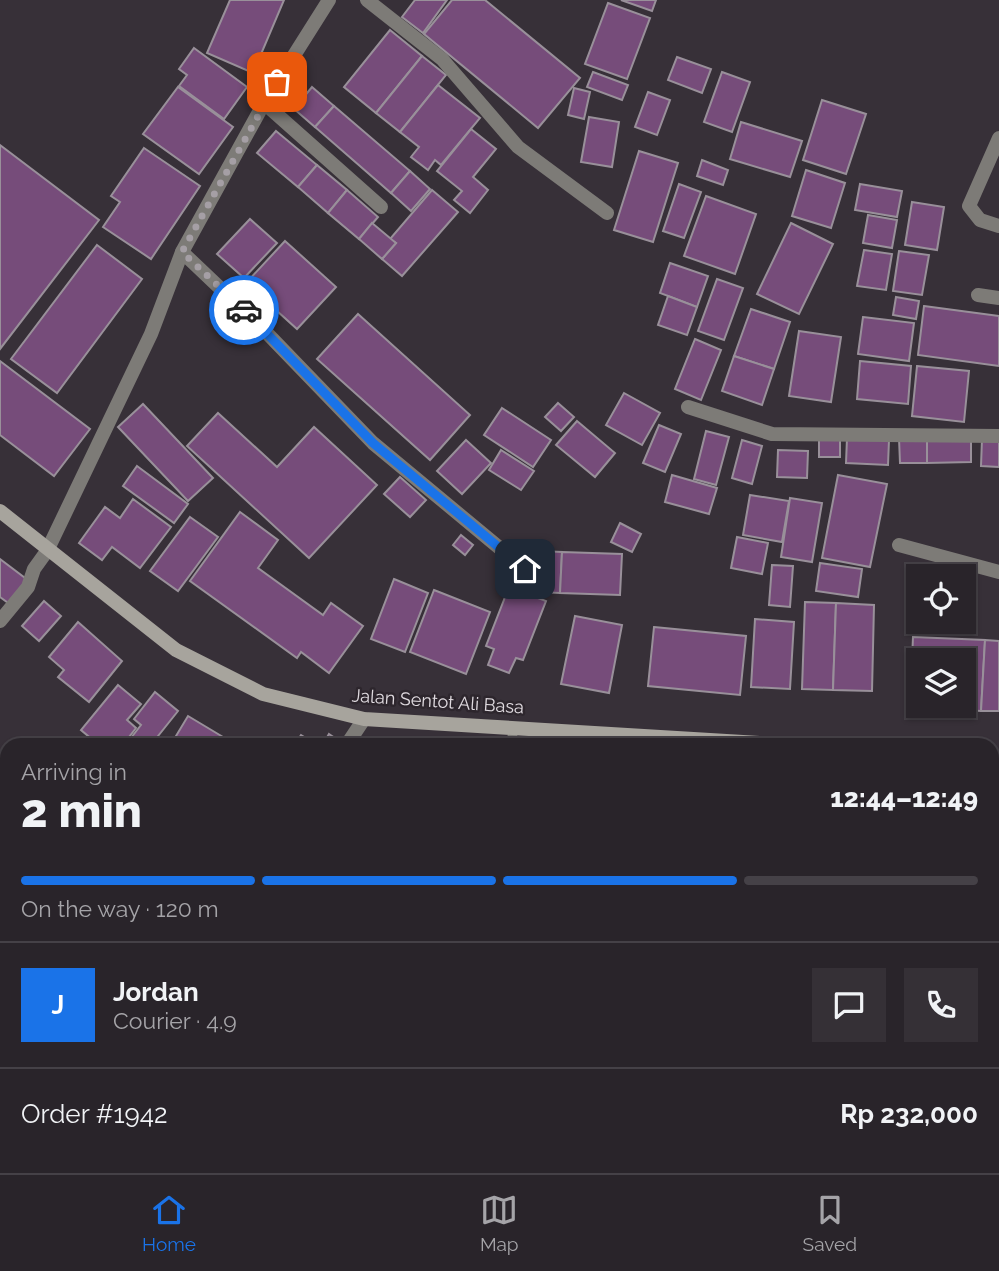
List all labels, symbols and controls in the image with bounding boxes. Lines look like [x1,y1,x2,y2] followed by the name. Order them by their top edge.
[247,52,307,112] pin
[258,63,296,101] icon: bag
[209,275,279,345] courier
[225,291,263,329] icon: car
[495,539,555,599] pin
[506,550,544,588] icon: home
[906,564,976,718] map controls
[906,564,976,634] button: locate
[906,648,976,718] button: layers
[351,685,525,717] street label: Jalan Sentot Ali Basa
[21,758,127,785] text: Arriving in
[830,783,978,813] text: 12:44–12:49
[21,784,142,838] text: 2 min
[21,895,219,922] text: On the way · 120 m
[812,968,886,1042] button: chat
[904,968,978,1042] button: phone
[113,977,199,1007] text: Jordan
[52,990,64,1020] text: J
[113,1007,237,1034] text: Courier · 4.9
[21,1099,168,1129] text: Order #1942
[840,1099,978,1129] text: Rp 232,000
[142,1191,196,1255] tab: Home
[480,1191,519,1255] tab: Map
[803,1191,857,1255] tab: Saved

